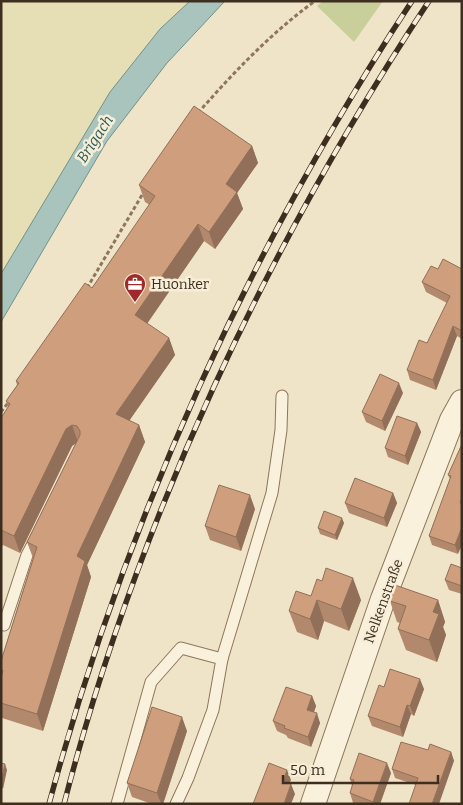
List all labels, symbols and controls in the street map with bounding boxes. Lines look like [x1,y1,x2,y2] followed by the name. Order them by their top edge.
[73,112,117,166] water label: Brigach
[123,272,147,303] office icon: Huonker
[151,276,209,293] place label: Huonker
[360,557,407,646] street label: Nelkenstraße
[283,752,438,784] scale bar
[290,761,326,779] text: 50 m

